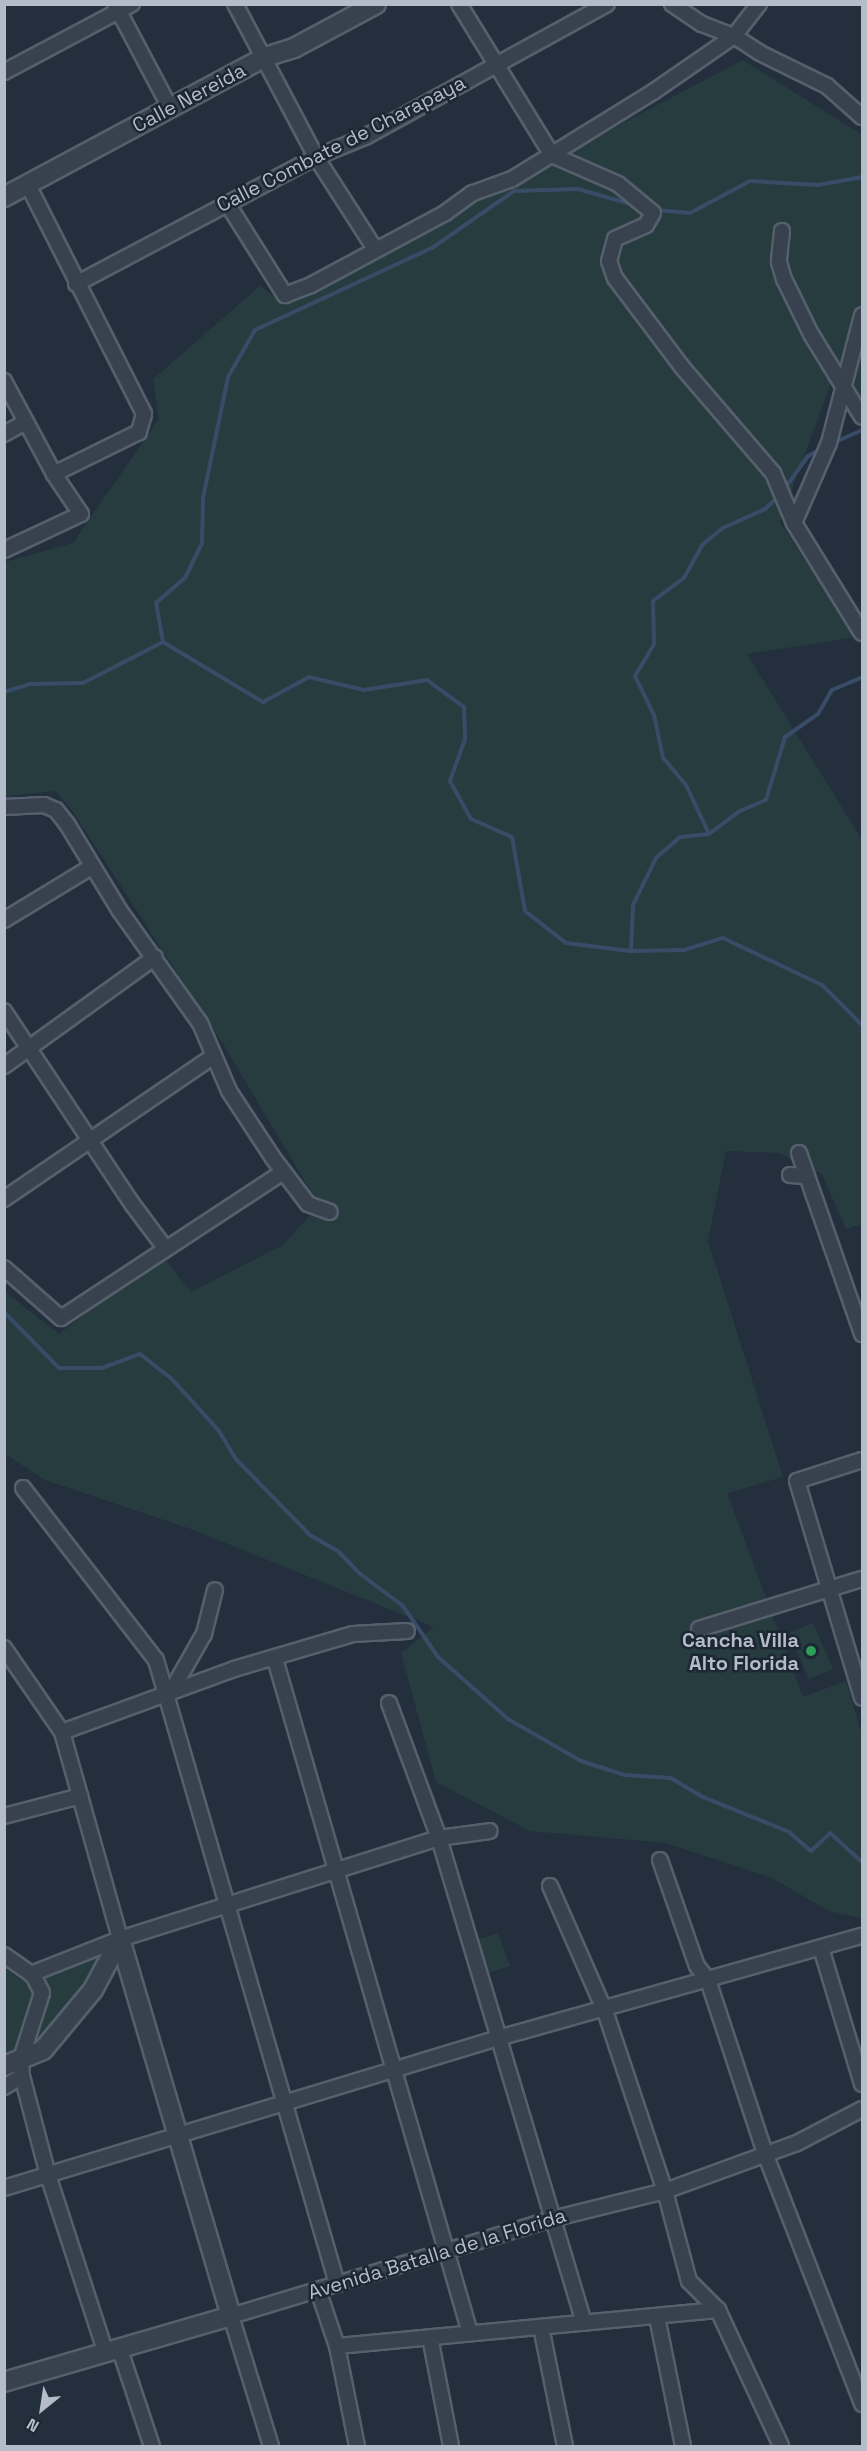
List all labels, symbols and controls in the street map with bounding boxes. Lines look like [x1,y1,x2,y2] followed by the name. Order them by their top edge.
[128,58,250,138] street label: Calle Nereida
[213,71,469,217] street label: Calle Combate de Charapaya
[682,1628,799,1675] place label: Cancha Villa Alto Florida
[804,1644,818,1658] marker: Cancha Villa Alto Florida
[305,2203,569,2305] street label: Avenida Batalla de la Florida
[12,2379,72,2439] north arrow
[23,2413,43,2437] text: N

